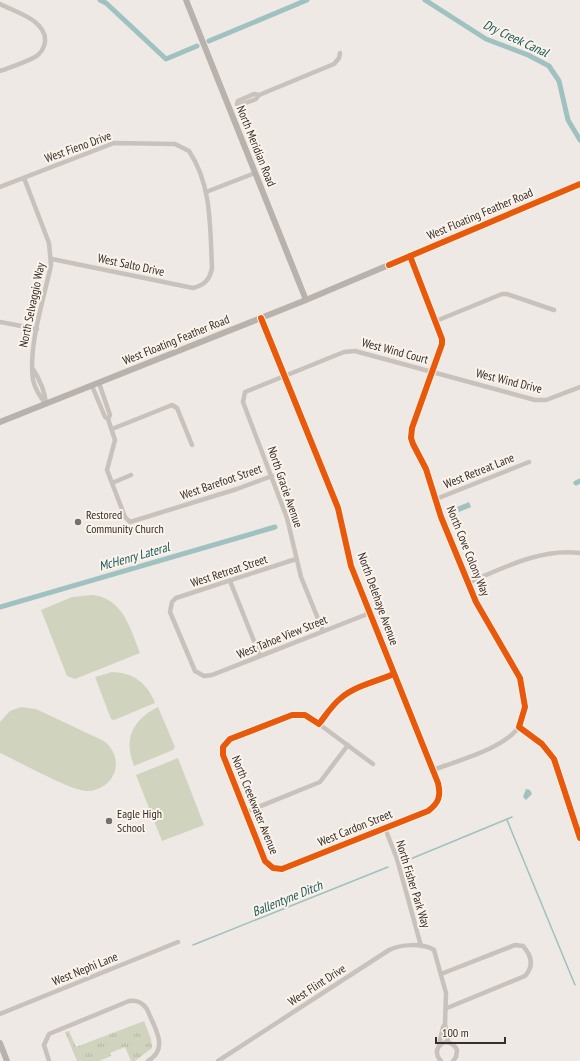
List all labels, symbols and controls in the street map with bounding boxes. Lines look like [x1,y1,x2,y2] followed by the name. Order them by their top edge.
[480,16,553,62] water label: Dry Creek Canal
[233,103,279,188] street label: North Meridian Road
[42,128,113,166] street label: West Fieno Drive
[425,184,535,243] street label: West Floating Feather Road
[96,250,166,279] street label: West Salto Drive
[15,261,48,349] street label: North Selvaggio Way
[120,311,231,368] street label: West Floating Feather Road
[360,334,431,367] street label: West Wind Court
[474,365,544,396] street label: West Wind Drive
[265,444,306,529] street label: North Gracie Avenue
[441,450,516,491] street label: West Retreat Lane
[178,460,264,502] street label: West Barefoot Street
[444,504,494,598] street label: North Cove Colony Way
[86,507,164,536] place label: Restored Community Church
[73,517,83,527] marker: Restored Community Church
[97,538,173,575] water label: McHenry Lateral
[355,550,402,647] street label: North Delehaye Avenue
[189,551,270,590] street label: West Retreat Street
[234,611,330,662] street label: West Tahoe View Street
[229,753,282,856] street label: North Creekwater Avenue
[117,806,162,835] place label: Eagle High School
[315,806,395,849] street label: West Cardon Street
[104,816,114,826] marker: Eagle High School
[393,838,434,930] street label: North Fisher Park Way
[250,876,326,920] water label: Ballentyne Ditch
[50,949,120,988] street label: West Nephi Lane
[285,960,348,1009] street label: West Flint Drive
[436,1019,505,1045] scale bar
[442,1025,469,1040] text: 100 m

